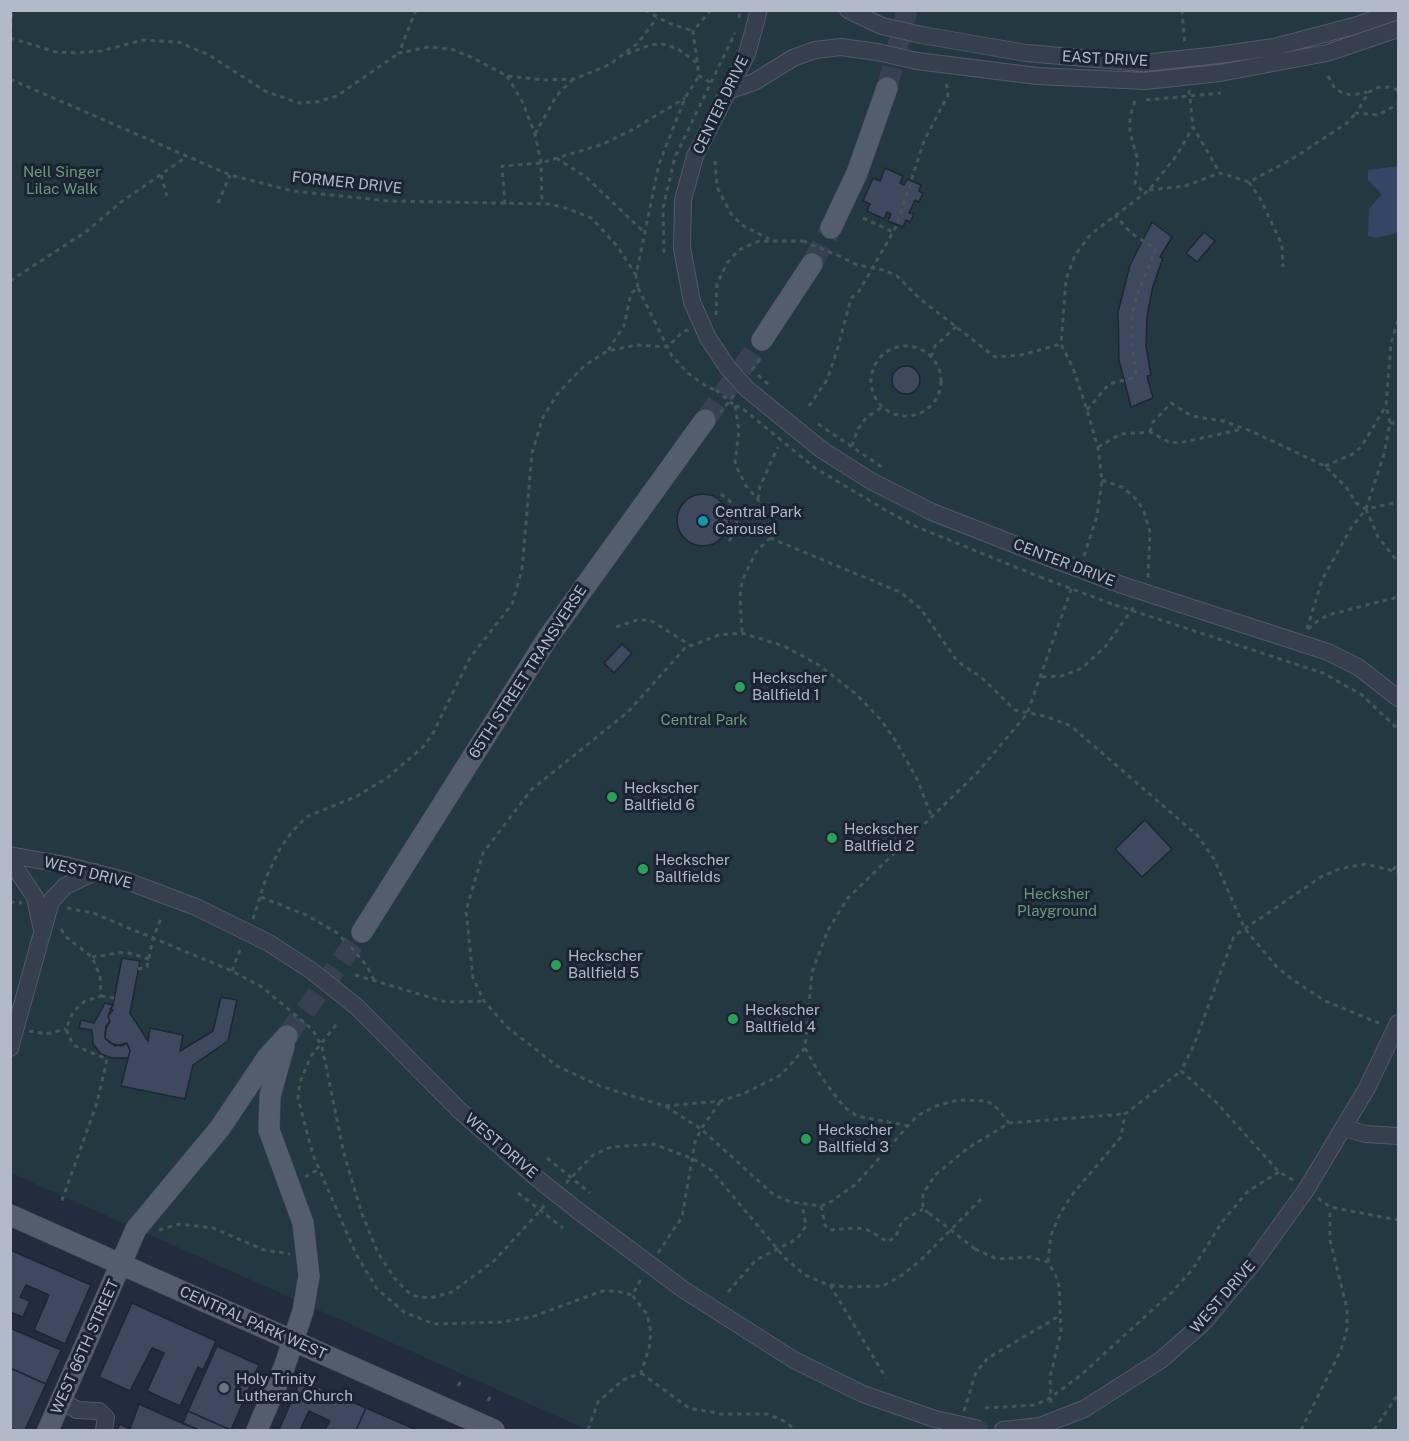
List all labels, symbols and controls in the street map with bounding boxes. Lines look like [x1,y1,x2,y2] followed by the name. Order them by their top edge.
[1061,48,1149,70] street label: EAST DRIVE
[689,53,753,157] street label: CENTER DRIVE
[23,163,101,198] park label: Nell Singer Lilac Walk
[291,168,403,198] street label: FORMER DRIVE
[715,503,802,538] place label: Central Park Carousel
[696,514,710,528] marker: Central Park Carousel
[1011,535,1117,591] street label: CENTER DRIVE
[465,582,591,762] street label: 65TH STREET TRANSVERSE
[752,669,827,704] place label: Heckscher Ballfield 1
[733,680,747,694] marker: Heckscher Ballfield 1
[660,711,748,729] park label: Central Park
[624,779,699,814] place label: Heckscher Ballfield 6
[605,790,619,804] marker: Heckscher Ballfield 6
[844,820,919,855] place label: Heckscher Ballfield 2
[825,831,839,845] marker: Heckscher Ballfield 2
[655,851,730,886] place label: Heckscher Ballfields
[42,853,134,893] street label: WEST DRIVE
[636,862,650,876] marker: Heckscher Ballfields
[1017,885,1097,920] park label: Hecksher Playground
[568,947,643,982] place label: Heckscher Ballfield 5
[549,958,563,972] marker: Heckscher Ballfield 5
[745,1001,820,1036] place label: Heckscher Ballfield 4
[726,1012,740,1026] marker: Heckscher Ballfield 4
[461,1110,541,1182] street label: WEST DRIVE
[818,1121,893,1156] place label: Heckscher Ballfield 3
[799,1132,813,1146] marker: Heckscher Ballfield 3
[1187,1257,1259,1337] street label: WEST DRIVE
[47,1277,123,1417] street label: WEST 66TH STREET
[177,1282,329,1364] street label: CENTRAL PARK WEST
[236,1370,353,1405] place label: Holy Trinity Lutheran Church
[217,1381,231,1395] marker: Holy Trinity Lutheran Church

